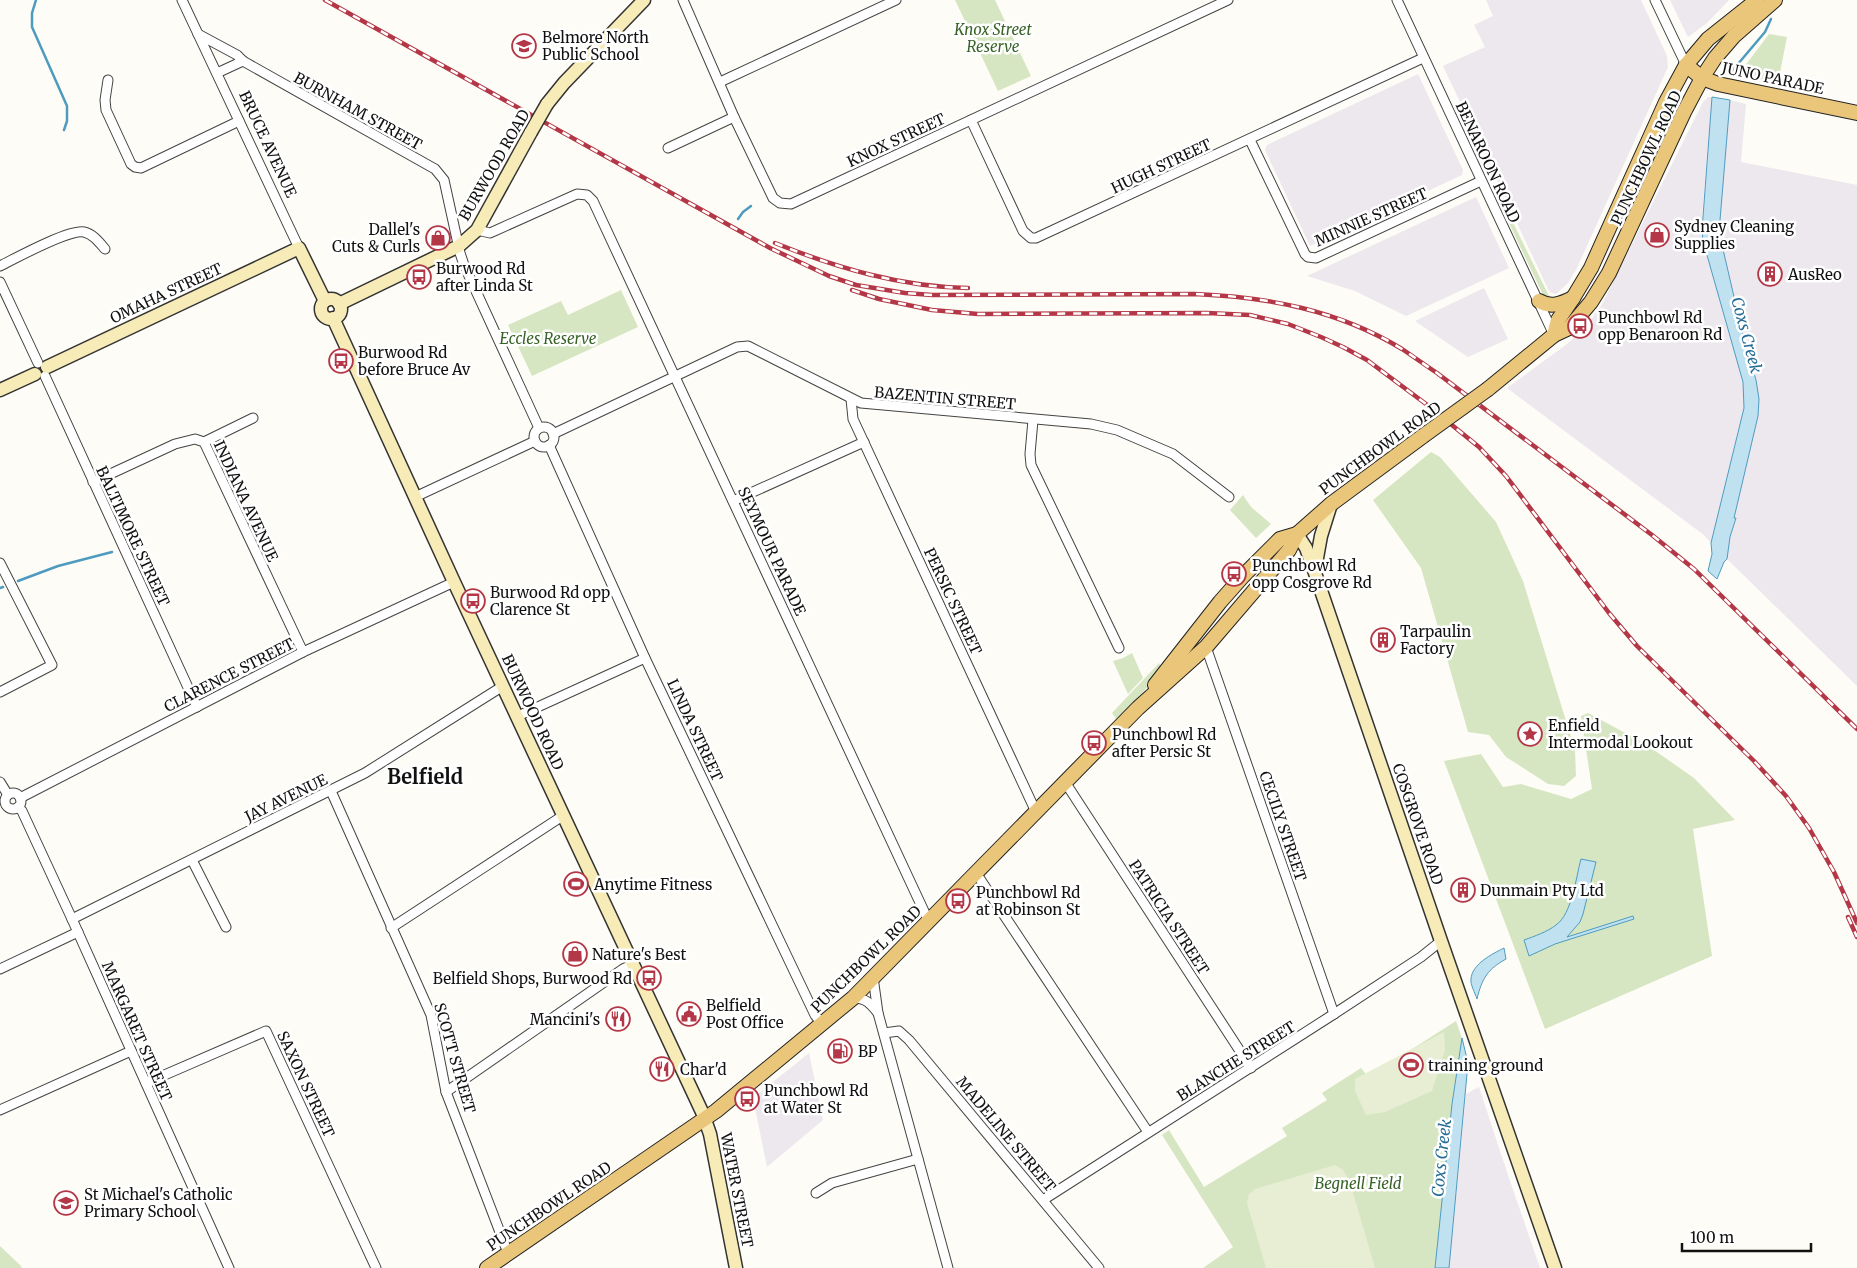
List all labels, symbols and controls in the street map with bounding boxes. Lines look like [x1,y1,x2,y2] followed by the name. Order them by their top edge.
[953,20,1032,56] park label: Knox Street Reserve
[542,28,649,64] place label: Belmore North Public School
[511,33,537,59] school or university icon: Belmore North Public School
[1719,58,1826,98] street label: JUNO PARADE
[291,68,426,154] street label: BURNHAM STREET
[235,88,301,201] street label: BRUCE AVENUE
[1607,88,1685,228] street label: PUNCHBOWL ROAD
[1452,98,1524,226] street label: BENAROON ROAD
[454,106,534,224] street label: BURWOOD ROAD
[844,109,949,171] street label: KNOX STREET
[1108,134,1215,198] street label: HUGH STREET
[1312,183,1431,250] street label: MINNIE STREET
[1674,217,1794,253] place label: Sydney Cleaning Supplies
[332,220,420,256] place label: Dallel's Cuts & Curls
[1644,222,1670,248] shop icon: Sydney Cleaning Supplies
[425,225,451,251] shop icon: Dallel's Cuts & Curls
[107,258,226,327] street label: OMAHA STREET
[436,259,533,295] place label: Burwood Rd after Linda St
[1757,261,1783,287] building icon: AusReo
[406,264,432,290] bus stop icon: Burwood Rd after Linda St
[1787,265,1842,284] place label: AusReo
[1727,295,1767,376] water label: Coxs Creek
[1598,308,1722,344] place label: Punchbowl Rd opp Benaroon Rd
[1567,313,1593,339] bus stop icon: Punchbowl Rd opp Benaroon Rd
[500,329,597,348] park label: Eccles Reserve
[357,343,471,379] place label: Burwood Rd before Bruce Av
[328,348,354,374] bus stop icon: Burwood Rd before Bruce Av
[873,382,1017,414] street label: BAZENTIN STREET
[1315,397,1445,499] street label: PUNCHBOWL ROAD
[210,437,283,565] street label: INDIANA AVENUE
[92,463,174,610] street label: BALTIMORE STREET
[734,484,810,619] street label: SEYMOUR PARADE
[920,545,986,658] street label: PERSIC STREET
[1252,556,1372,592] place label: Punchbowl Rd opp Cosgrove Rd
[1221,561,1247,587] bus stop icon: Punchbowl Rd opp Cosgrove Rd
[490,583,610,619] place label: Burwood Rd opp Clarence St
[460,588,486,614] bus stop icon: Burwood Rd opp Clarence St
[1400,622,1471,658] place label: Tarpaulin Factory
[1370,627,1396,653] building icon: Tarpaulin Factory
[161,634,298,716] street label: CLARENCE STREET
[498,651,568,773] street label: BURWOOD ROAD
[663,676,727,785] street label: LINDA STREET
[1548,716,1693,752] place label: Enfield Intermodal Lookout
[1517,721,1543,747] place icon: Enfield Intermodal Lookout
[1112,725,1216,761] place label: Punchbowl Rd after Persic St
[1081,730,1107,756] bus stop icon: Punchbowl Rd after Persic St
[1388,761,1448,887] street label: COSGROVE ROAD
[387,764,463,789] district label: Belfield
[1255,769,1311,884] street label: CECILY STREET
[241,770,331,827] street label: JAY AVENUE
[1125,856,1213,978] street label: PATRICIA STREET
[563,871,589,897] sports icon: Anytime Fitness
[593,875,712,894] place label: Anytime Fitness
[1450,877,1476,903] building icon: Dunmain Pty Ltd
[1480,881,1604,900] place label: Dunmain Pty Ltd
[976,883,1081,919] place label: Punchbowl Rd at Robinson St
[945,888,971,914] bus stop icon: Punchbowl Rd at Robinson St
[807,901,925,1017] street label: PUNCHBOWL ROAD
[562,941,588,967] shop icon: Nature's Best
[592,945,687,964] place label: Nature's Best
[98,958,176,1104] street label: MARGARET STREET
[636,965,662,991] bus stop icon: Belfield Shops, Burwood Rd
[433,969,632,988] place label: Belfield Shops, Burwood Rd
[706,996,784,1032] place label: Belfield Post Office
[430,1001,480,1116] street label: SCOTT STREET
[676,1001,702,1027] public building icon: Belfield Post Office
[605,1006,631,1032] restaurant icon: Mancini's
[530,1010,600,1029] place label: Mancini's
[1173,1017,1299,1105] street label: BLANCHE STREET
[273,1028,339,1141] street label: SAXON STREET
[827,1038,853,1064] fuel station icon: BP
[858,1042,878,1061] place label: BP
[1398,1052,1424,1078] sports icon: training ground
[649,1056,675,1082] restaurant icon: Char'd
[1428,1056,1543,1075] place label: training ground
[680,1060,727,1079] place label: Char'd
[952,1072,1060,1196] street label: MADELINE STREET
[764,1081,868,1117] place label: Punchbowl Rd at Water St
[734,1086,760,1112] bus stop icon: Punchbowl Rd at Water St
[1427,1118,1455,1198] water label: Coxs Creek
[716,1130,758,1249] street label: WATER STREET
[483,1157,615,1255] street label: PUNCHBOWL ROAD
[1314,1174,1402,1193] park label: Begnell Field
[84,1185,233,1221] place label: St Michael's Catholic Primary School
[53,1190,79,1216] school or university icon: St Michael's Catholic Primary School
[1682,1220,1811,1252] scale bar
[1690,1228,1734,1247] text: 100 m

